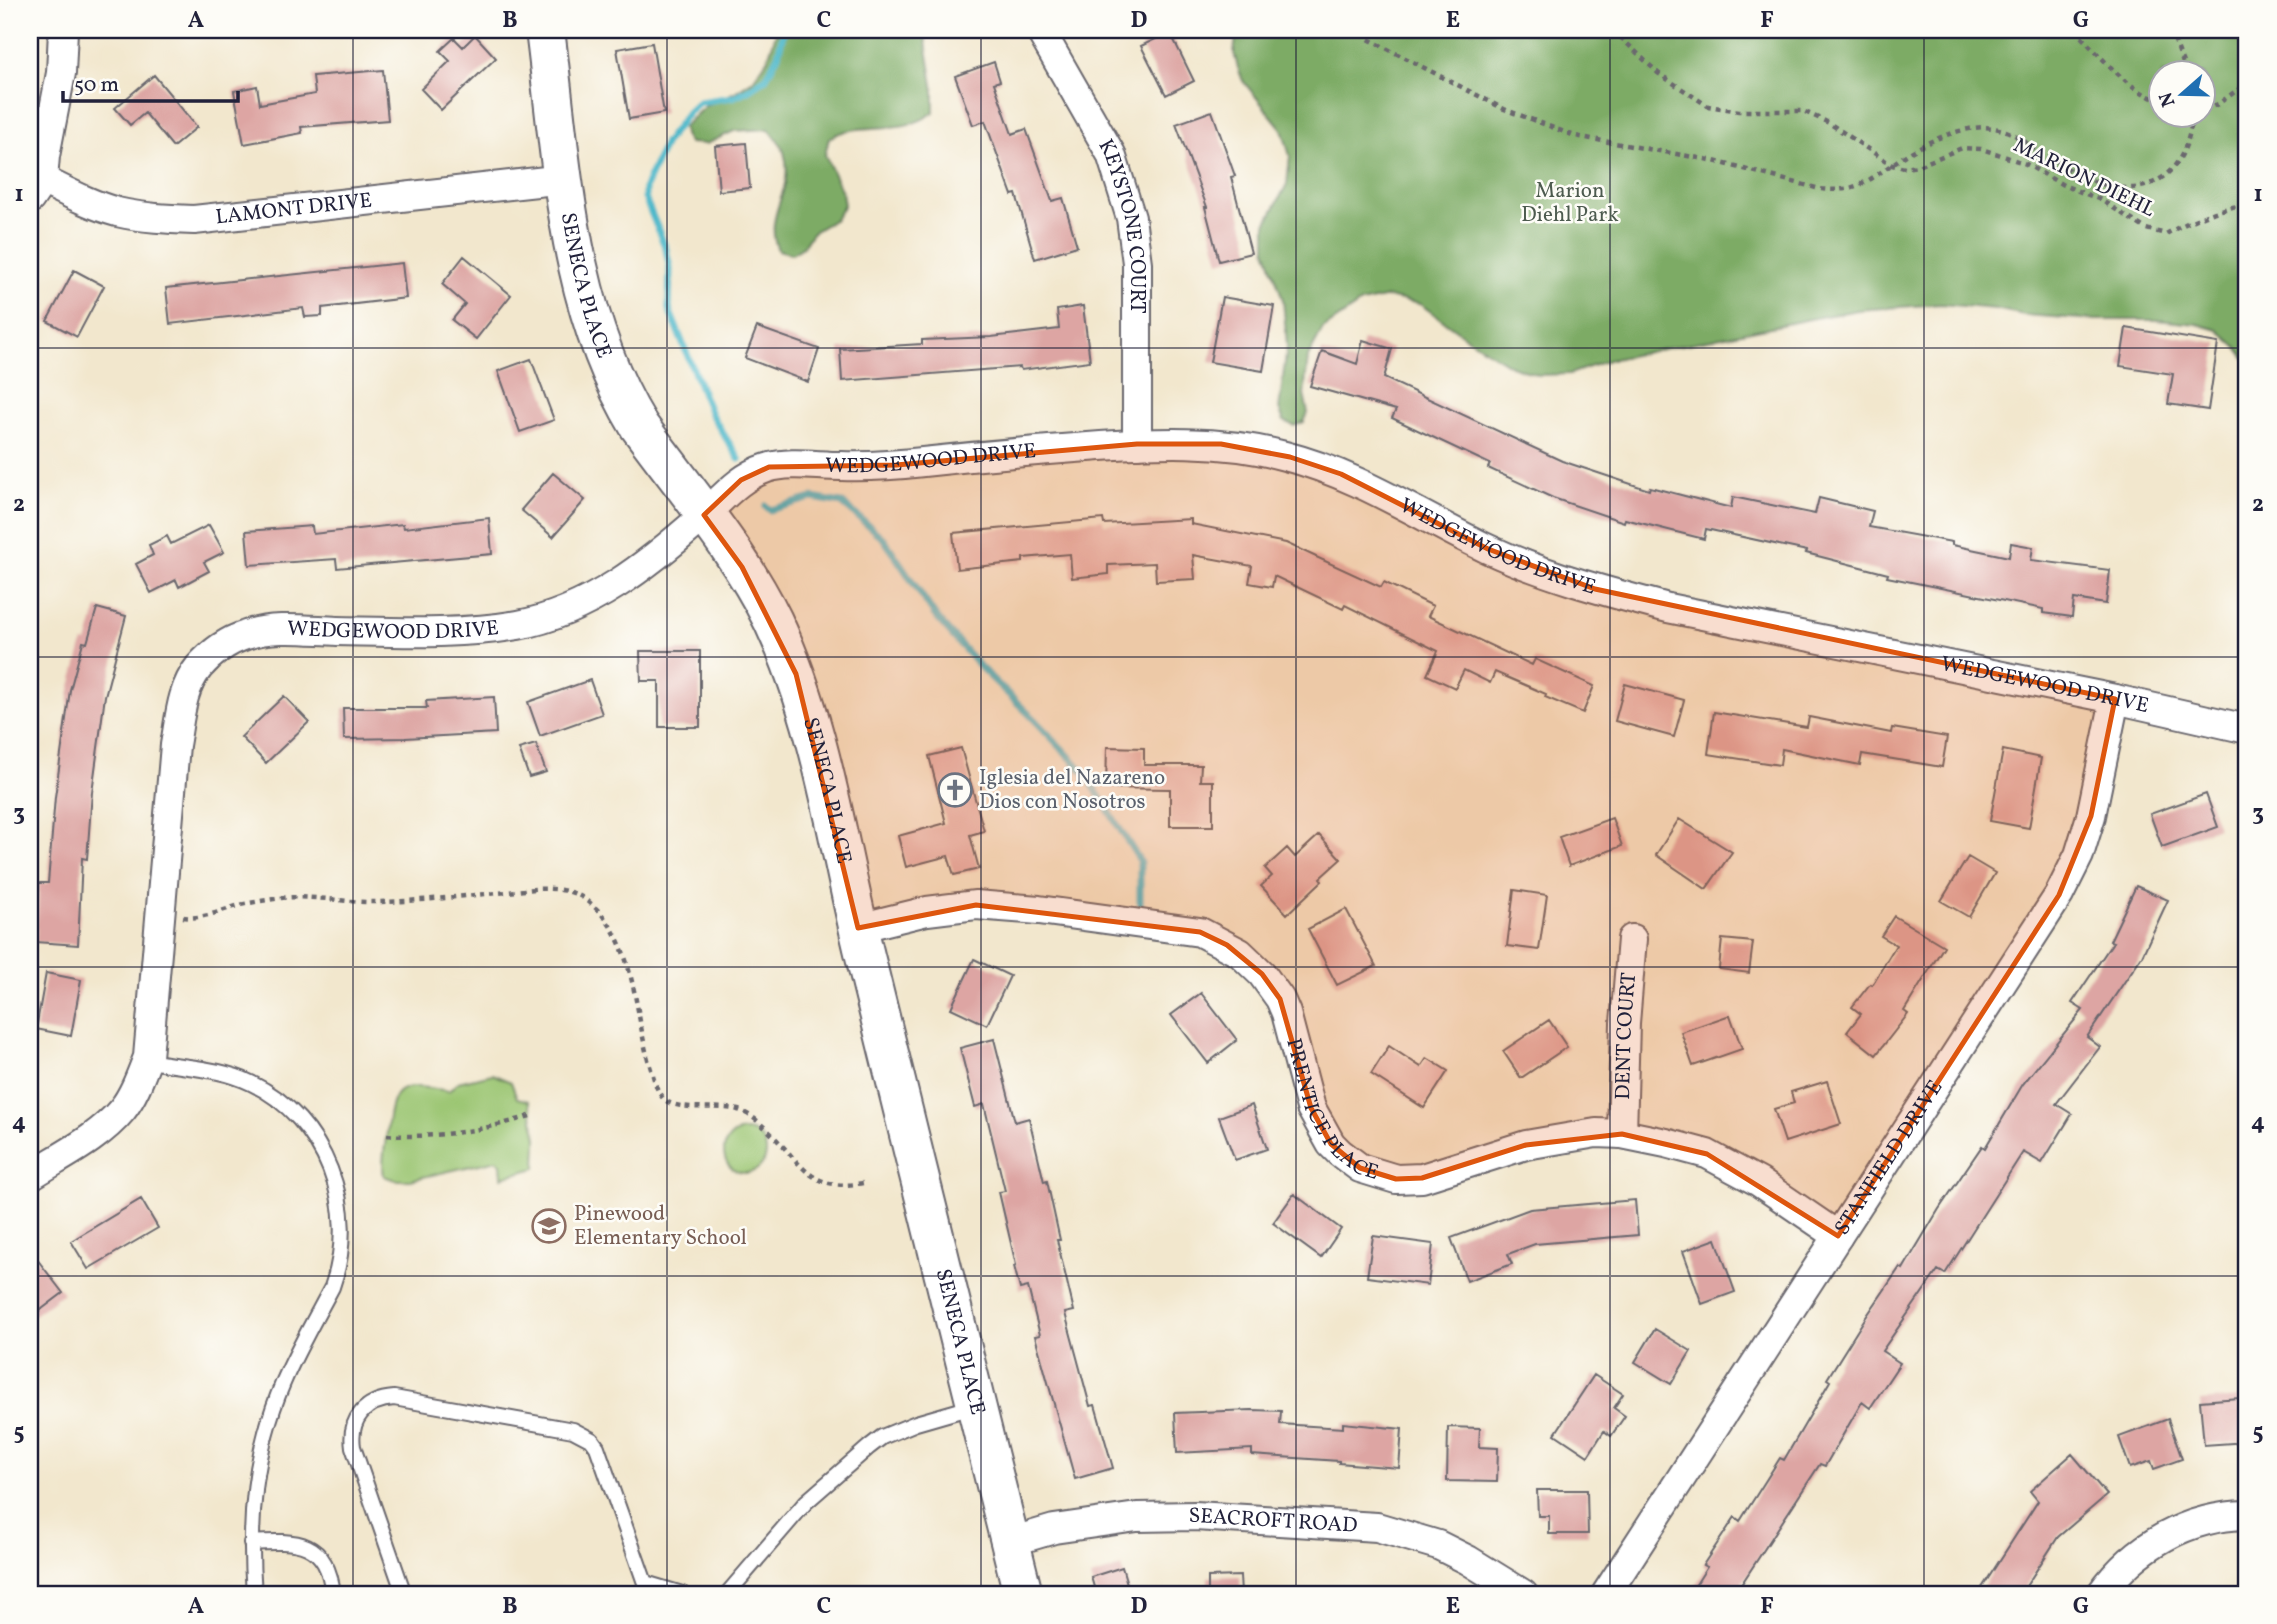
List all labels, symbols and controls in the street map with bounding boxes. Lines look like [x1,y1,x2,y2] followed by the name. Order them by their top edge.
[188,5,204,37] text: A
[502,5,518,37] text: B
[817,5,831,37] text: C
[1131,5,1148,37] text: D
[1446,5,1460,37] text: E
[1760,5,1774,37] text: F
[2073,5,2089,37] text: G
[63,60,238,104] scale bar
[2148,60,2218,130] north arrow
[74,71,119,100] text: 50 m
[2153,88,2182,110] text: N
[2008,131,2160,225] street label: MARION DIEHL
[1091,134,1152,314] street label: KEYSTONE COURT
[1521,177,1619,230] park label: Marion Diehl Park
[14,179,24,211] text: 1
[2253,179,2263,211] text: 1
[214,186,373,232] street label: LAMONT DRIVE
[553,210,619,362] street label: SENECA PLACE
[825,437,1037,481] street label: WEDGEWOOD DRIVE
[13,489,25,521] text: 2
[2252,489,2264,521] text: 2
[1395,491,1599,602] street label: WEDGEWOOD DRIVE
[287,613,500,647] street label: WEDGEWOOD DRIVE
[1938,649,2152,721] street label: WEDGEWOOD DRIVE
[795,714,858,866] street label: SENECA PLACE
[979,764,1165,817] place label: Iglesia del Nazareno Dios con Nosotros
[936,771,974,809] church icon: Iglesia del Nazareno Dios con Nosotros
[13,798,25,830] text: 3
[2252,798,2264,830] text: 3
[1608,971,1644,1100] street label: DENT COURT
[1279,1035,1382,1187] street label: PRENTICE PLACE
[1828,1074,1950,1241] street label: STANFIELD DRIVE
[12,1107,26,1139] text: 4
[2251,1107,2265,1139] text: 4
[574,1200,747,1253] place label: Pinewood Elementary School
[530,1207,568,1245] school or university icon: Pinewood Elementary School
[928,1266,992,1418] street label: SENECA PLACE
[13,1417,25,1449] text: 5
[2252,1417,2264,1449] text: 5
[1189,1501,1358,1540] street label: SEACROFT ROAD
[188,1591,204,1623] text: A
[502,1591,518,1623] text: B
[817,1591,831,1623] text: C
[1131,1591,1148,1623] text: D
[1446,1591,1460,1623] text: E
[1760,1591,1774,1623] text: F
[2073,1591,2089,1623] text: G

